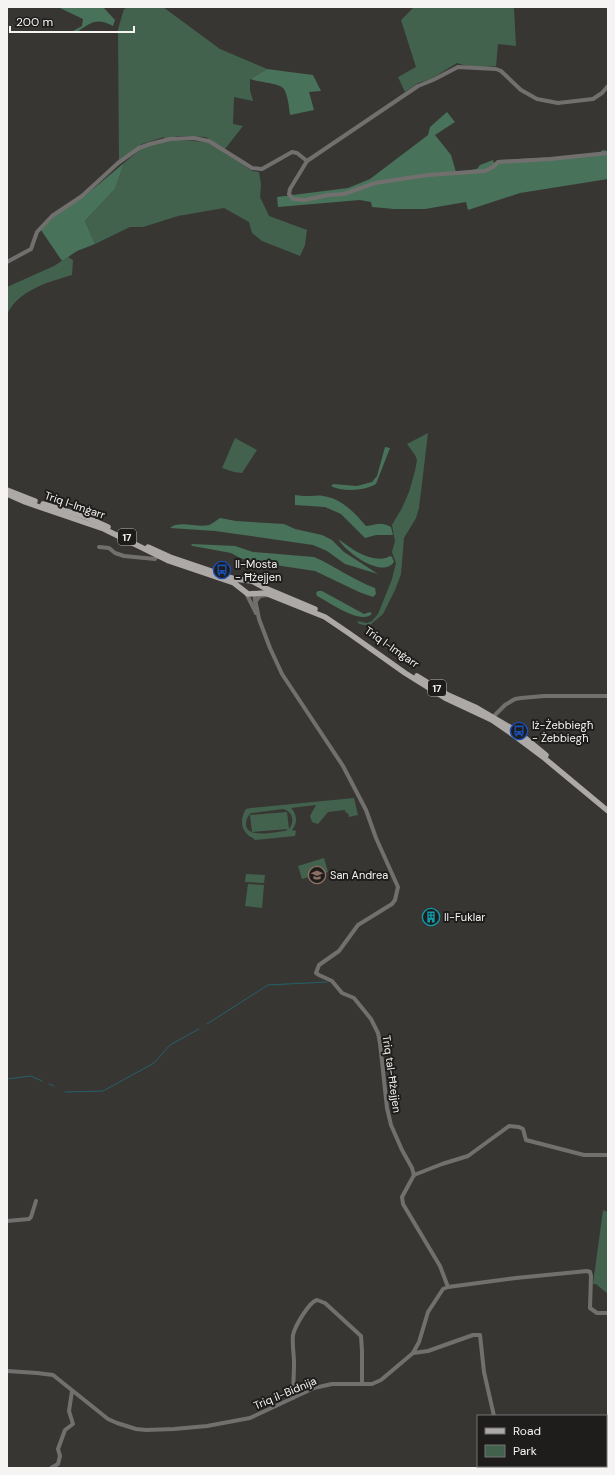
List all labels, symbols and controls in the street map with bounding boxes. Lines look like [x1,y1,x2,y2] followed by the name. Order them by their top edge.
[10,8,134,34] scale bar
[16,14,53,30] text: 200 m
[43,488,107,522] street label: Triq l-Imġarr
[118,529,136,545] road number: 17
[235,557,281,584] place label: Il-Mosta - Ħżejjen
[212,560,232,580] bus stop icon: Il-Mosta - Ħżejjen
[362,623,422,671] street label: Triq l-Imġarr
[428,680,446,696] road number: 17
[532,718,594,745] place label: Iż-Żebbiegħ - Żebbiegħ
[509,721,529,741] bus stop icon: Iż-Żebbiegħ - Żebbiegħ
[307,865,327,885] school or university icon: San Andrea
[330,868,388,882] place label: San Andrea
[421,907,441,927] building icon: Il-Fuklar
[444,910,485,924] place label: Il-Fuklar
[380,1034,404,1114] street label: Triq tal-Ħżejjen
[251,1373,319,1413] street label: Triq il-Bidnija
[477,1415,607,1467] legend
[513,1423,541,1439] text: Road
[513,1443,537,1459] text: Park

